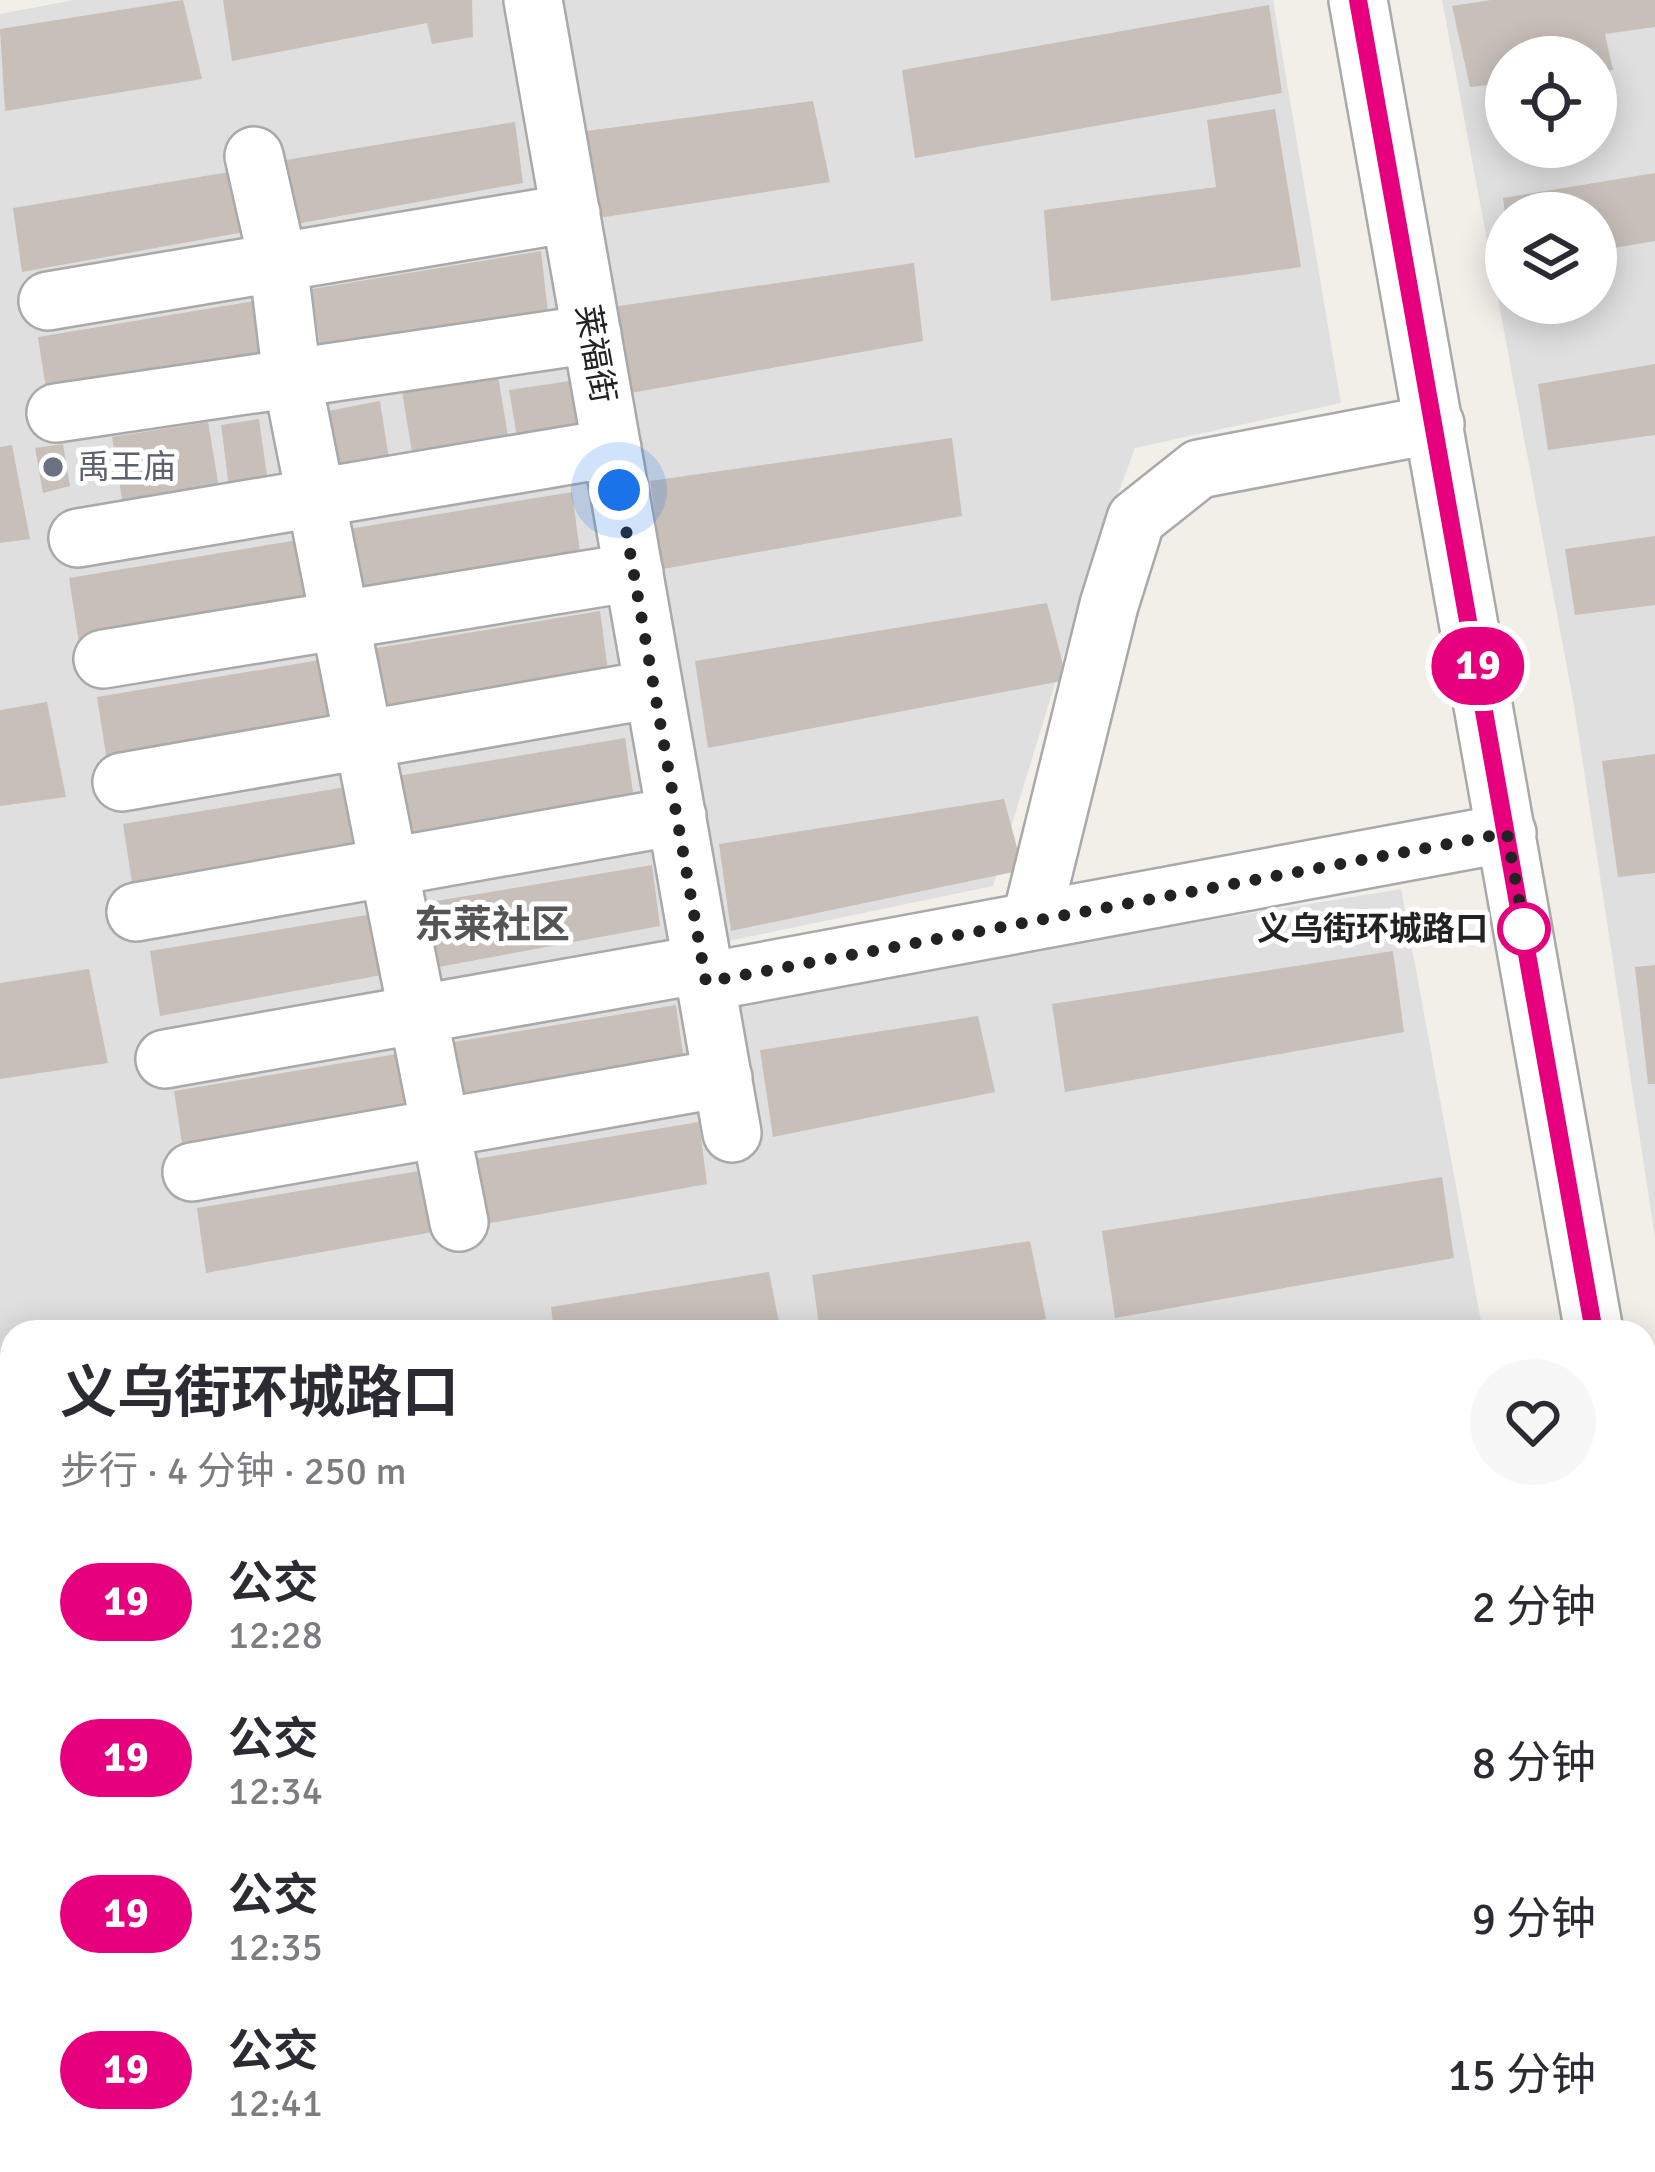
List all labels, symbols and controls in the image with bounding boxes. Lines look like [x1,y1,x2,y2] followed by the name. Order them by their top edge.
[1485,36,1617,324] map controls
[1485,36,1617,168] button: locate
[1485,192,1617,324] button: layers
[566,302,624,406] street label: 莱福街
[77,447,176,488] place label: 禹王庙
[40,454,66,480] marker: 禹王庙
[589,460,649,520] your location
[1424,627,1532,705] line badge: 19
[1455,640,1501,691] text: 19
[414,901,570,949] district label: 东莱社区
[1499,904,1549,954] marker: 义乌街环城路口
[1257,909,1488,950] place label: 义乌街环城路口
[60,1358,459,1429] text: 义乌街环城路口
[1470,1359,1596,1485] button: heart
[60,1447,407,1495] text: 步行 · 4 分钟 · 250 m
[228,1556,318,1611] text: 公交
[103,1576,149,1627] text: 19
[1472,1580,1596,1635] text: 2 分钟
[228,1611,323,1659] text: 12:28
[228,1712,318,1767] text: 公交
[103,1732,149,1783] text: 19
[1472,1736,1596,1791] text: 8 分钟
[228,1767,323,1815] text: 12:34
[228,1868,318,1923] text: 公交
[103,1888,149,1939] text: 19
[1472,1892,1596,1947] text: 9 分钟
[228,1923,323,1971] text: 12:35
[228,2024,318,2079] text: 公交
[103,2044,149,2095] text: 19
[1447,2048,1596,2103] text: 15 分钟
[228,2079,323,2127] text: 12:41

